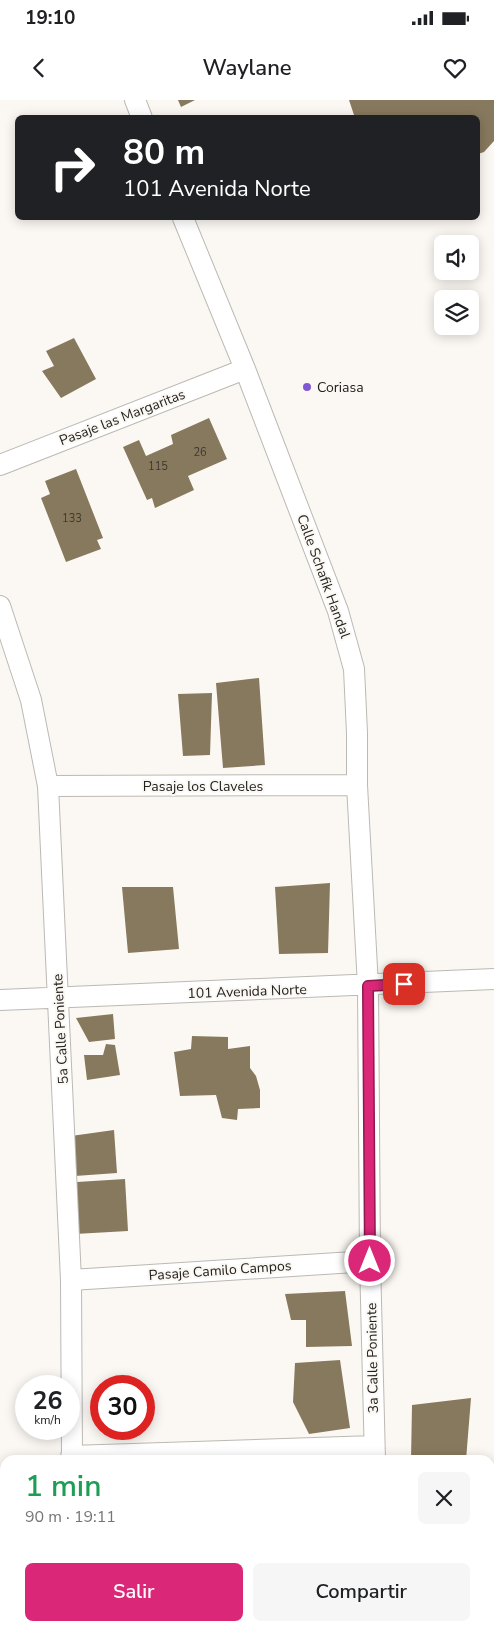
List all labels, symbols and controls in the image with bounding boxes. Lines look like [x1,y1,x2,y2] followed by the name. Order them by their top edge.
[25,5,75,31] text: 19:10
[202,53,292,83] text: Waylane
[25,54,53,82] icon: back
[441,54,469,82] icon: heart
[123,129,205,176] text: 80 m
[40,135,105,200] icon: right
[123,174,311,204] text: 101 Avenida Norte
[434,235,479,335] map controls
[434,235,479,280] button: sound
[434,290,479,335] button: layers
[317,378,364,397] place label: Coriasa
[301,381,313,393] marker: Coriasa
[56,385,188,450] street label: Pasaje las Margaritas
[193,445,207,460] house number: 26
[148,459,168,474] house number: 115
[62,511,82,526] house number: 133
[292,512,355,642] street label: Calle Schafik Handal
[143,777,263,796] street label: Pasaje los Claveles
[383,963,425,1005] pin
[390,970,418,998] icon: arrive
[48,973,73,1085] street label: 5a Calle Poniente
[187,980,307,1003] street label: 101 Avenida Norte
[343,1234,395,1286] position arrow
[148,1256,292,1285] street label: Pasaje Camilo Campos
[362,1303,383,1413] street label: 3a Calle Poniente
[90,1375,155,1440] speed limit sign: 30
[32,1384,63,1418] text: 26
[34,1412,61,1428] text: km/h
[25,1466,101,1507] text: 1 min
[418,1472,470,1524] button: close
[25,1506,116,1528] text: 90 m · 19:11
[25,1563,243,1621] button: Salir
[253,1563,470,1621] button: Compartir

